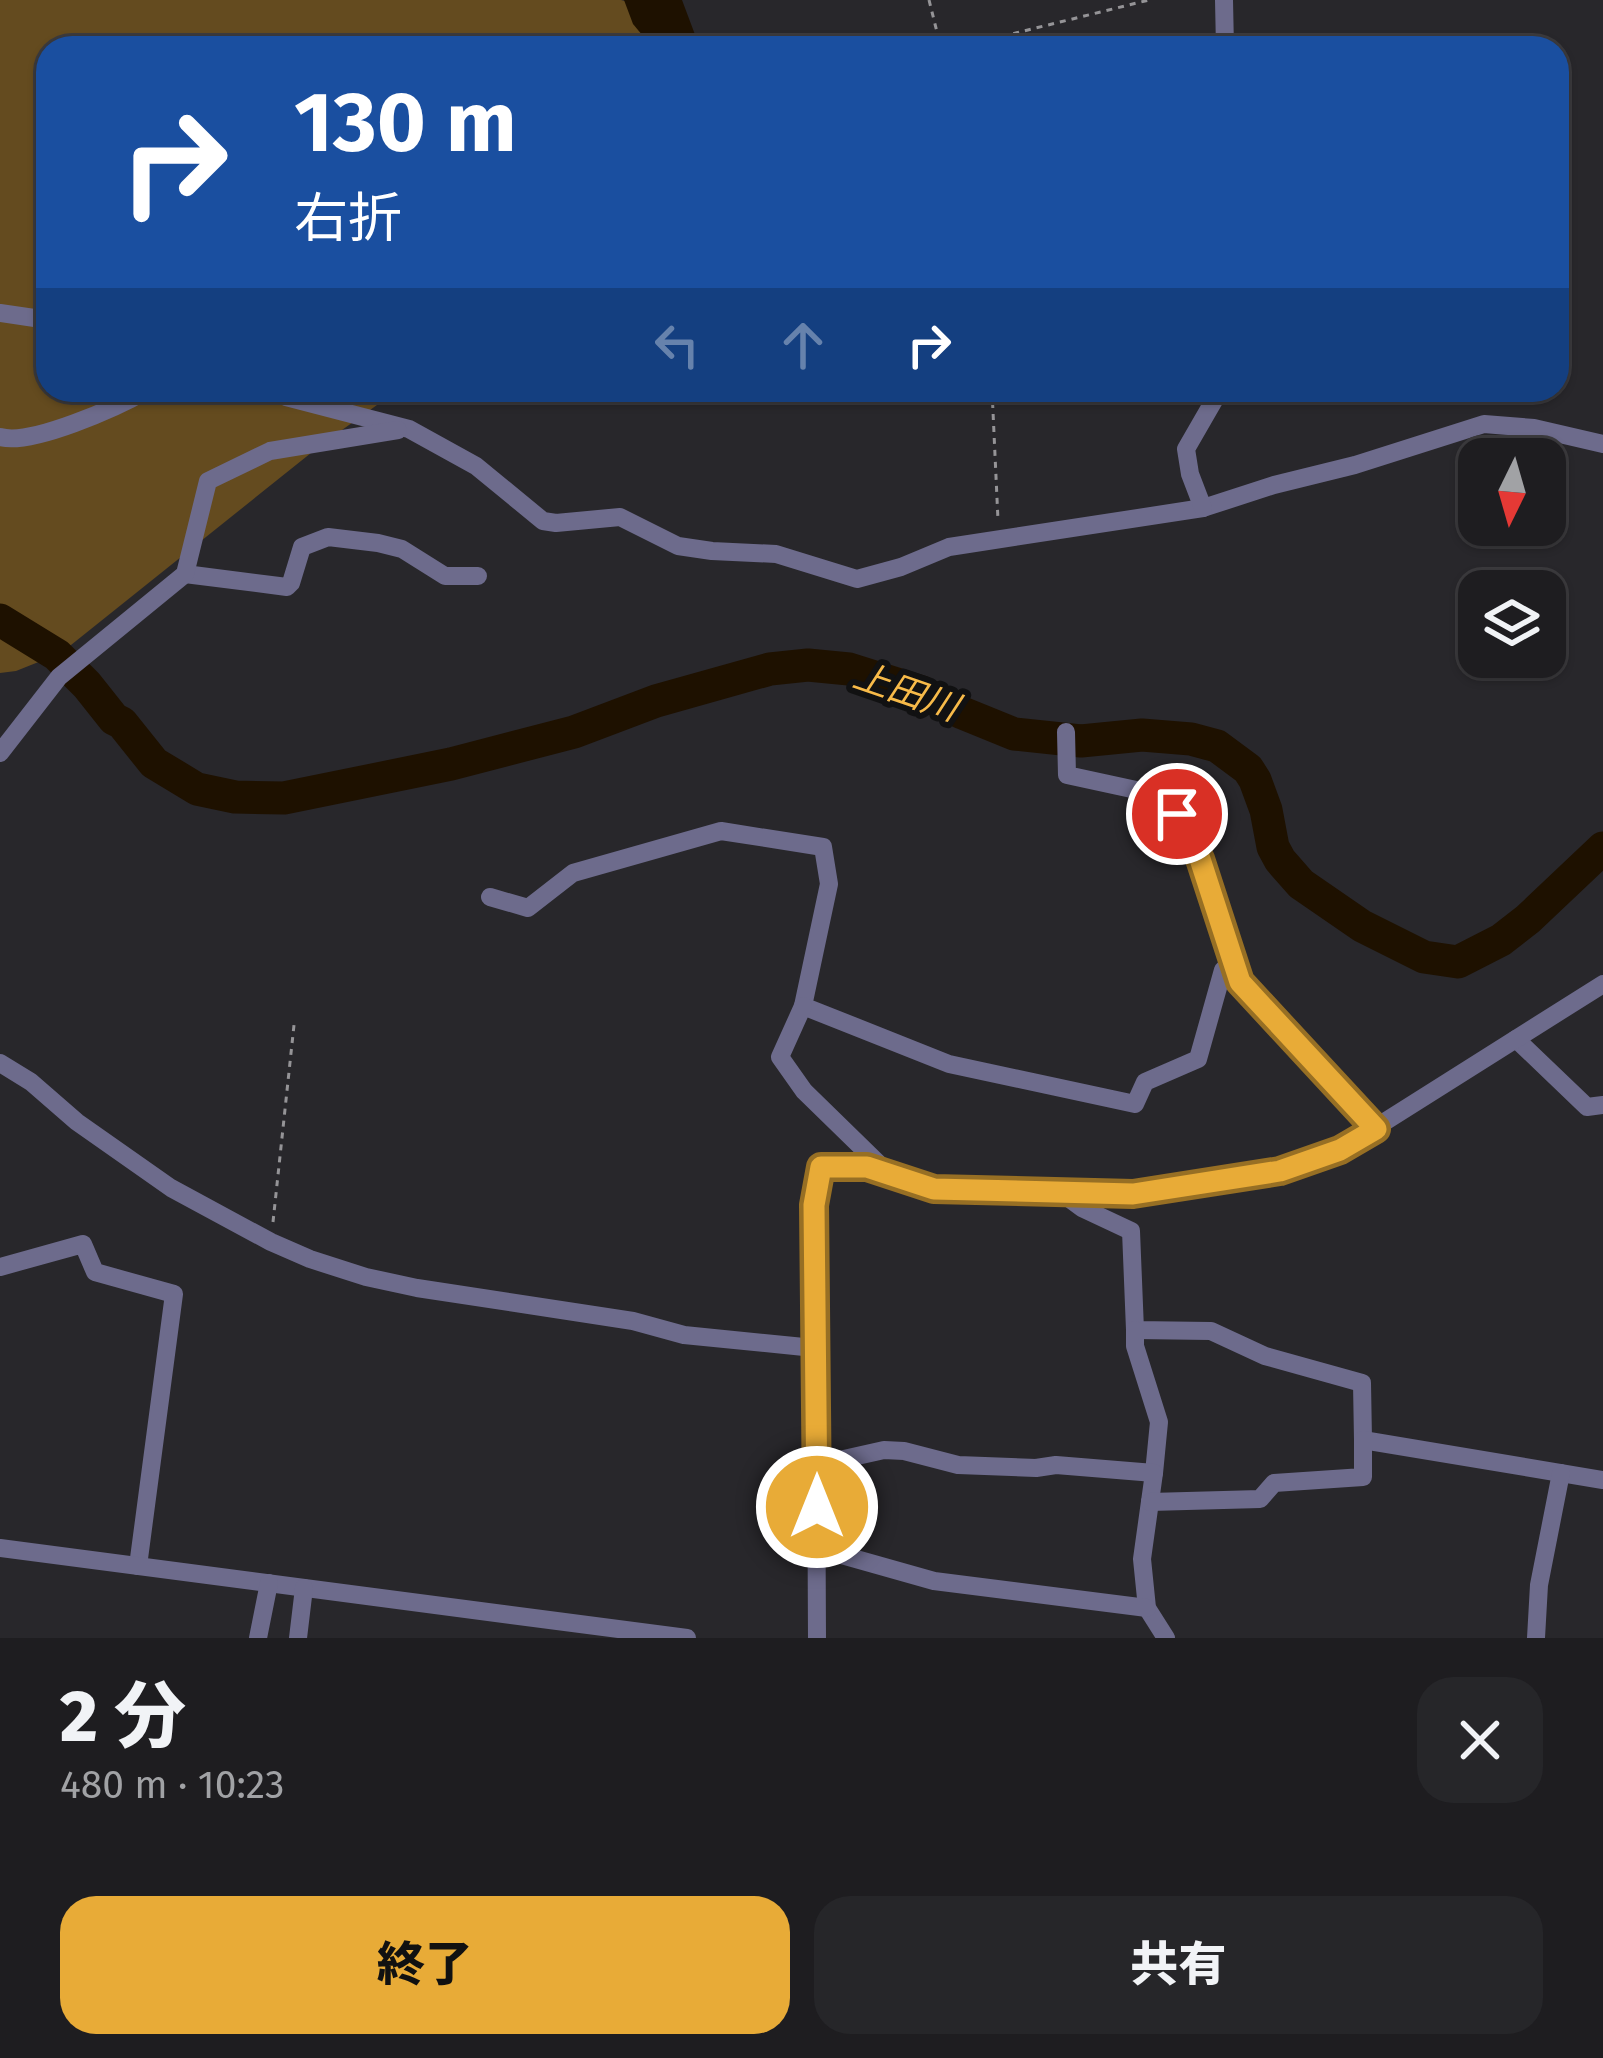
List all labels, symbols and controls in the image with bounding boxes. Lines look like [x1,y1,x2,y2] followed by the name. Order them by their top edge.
[294,72,517,173] text: 130 m
[96,84,252,240] icon: right
[294,187,402,251] text: 右折
[644,312,710,378] icon: left
[770,312,836,378] icon: ahead
[896,312,962,378] icon: right
[1458,438,1566,546] north arrow
[1458,438,1566,678] map controls
[1458,570,1566,678] button: layers
[848,654,968,732] water label: 上田川
[1126,763,1228,865] pin
[1144,781,1210,847] icon: arrive
[754,1444,880,1570] position arrow
[60,1674,186,1760] text: 2 分
[1417,1677,1543,1803] button: close
[60,1762,284,1808] text: 480 m · 10:23
[60,1896,790,2034] button: 終了
[814,1896,1543,2034] button: 共有

